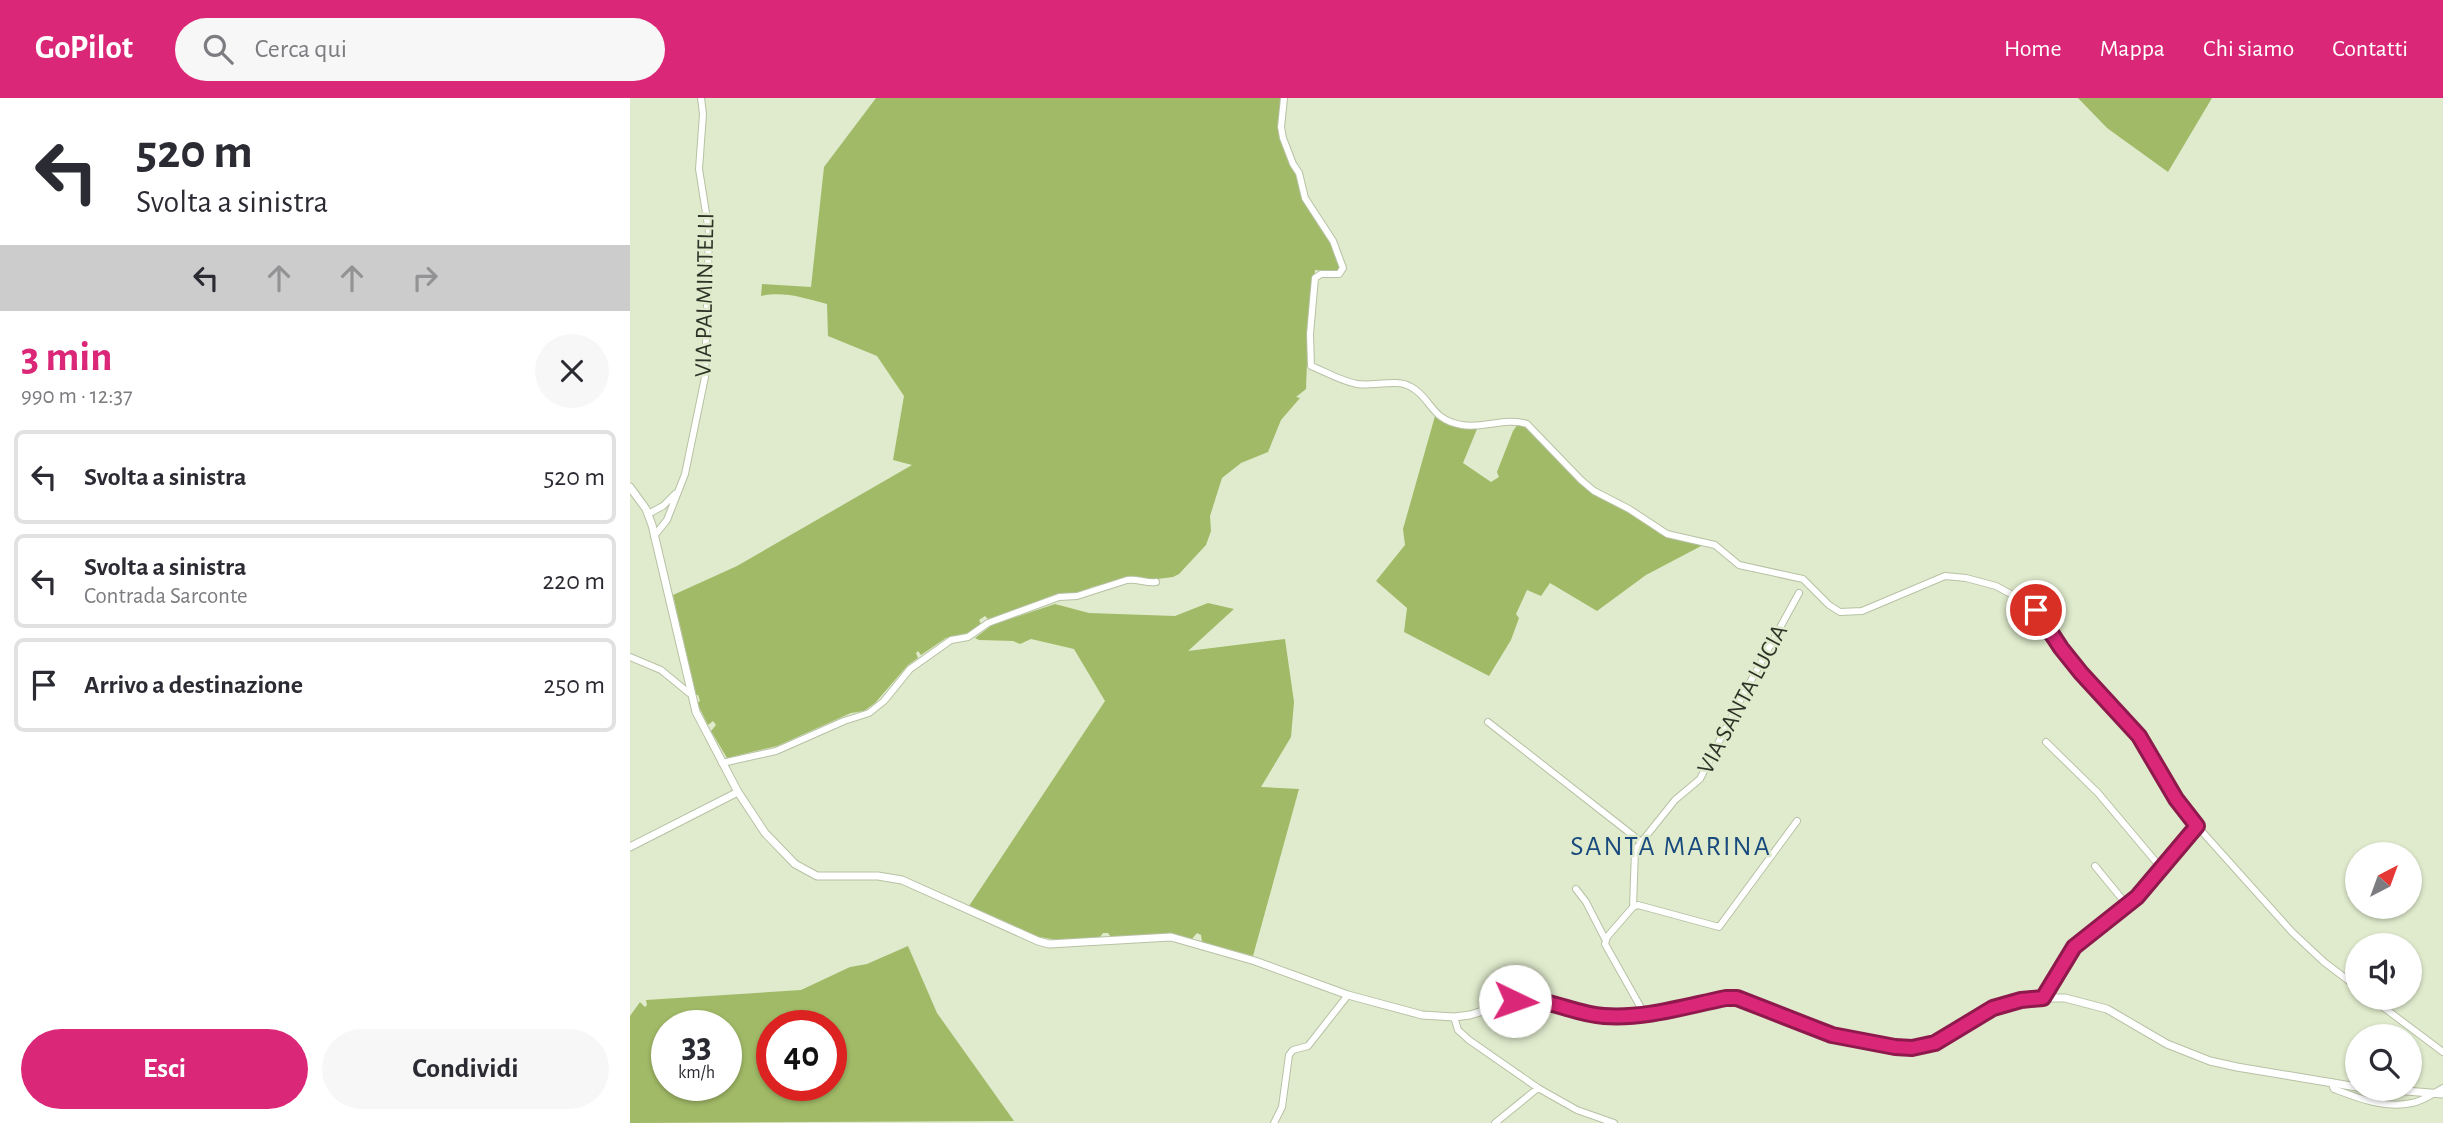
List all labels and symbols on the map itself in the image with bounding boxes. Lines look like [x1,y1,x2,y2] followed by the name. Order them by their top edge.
[692,213,718,377] street label: VIA PALMINTELLI
[2006,580,2066,640] pin
[1694,621,1792,778] street label: VIA SANTA LUCIA
[1570,833,1772,861] district label: SANTA MARINA
[2345,842,2422,919] north arrow
[1478,964,1552,1038] position arrow
[756,1010,847,1101] speed limit sign: 40

